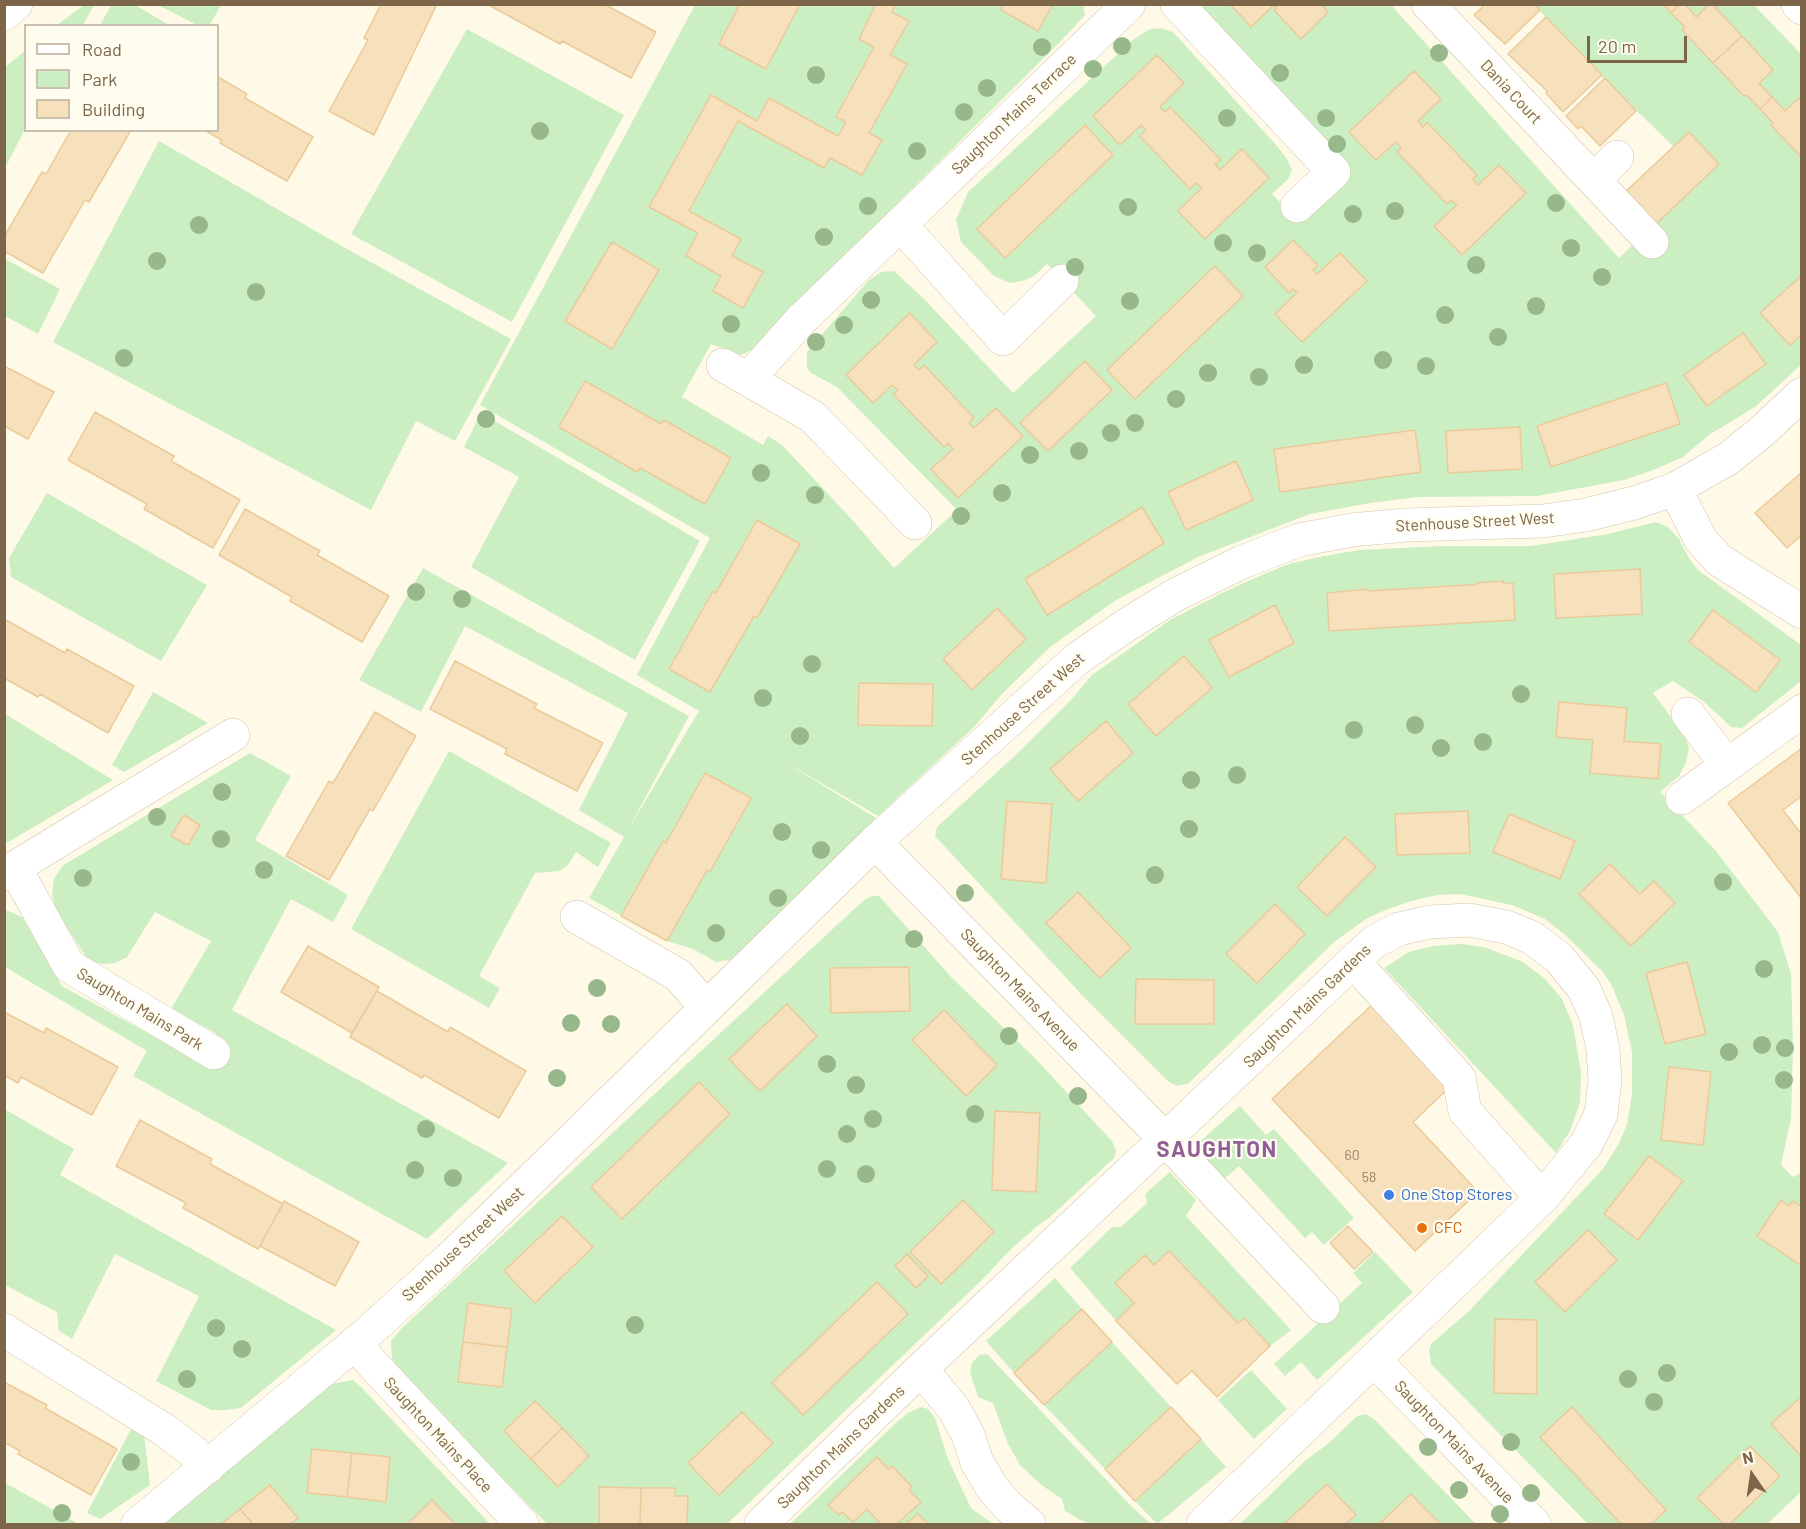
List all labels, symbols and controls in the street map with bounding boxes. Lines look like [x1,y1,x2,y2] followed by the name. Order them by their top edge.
[24,24,219,132] legend
[1590,24,1690,62] scale bar
[1598,35,1636,57] text: 20 m
[82,38,122,60] text: Road
[948,50,1080,178] street label: Saughton Mains Terrace
[1476,56,1546,128] street label: Dania Court
[82,68,117,90] text: Park
[82,98,145,120] text: Building
[1395,508,1555,536] street label: Stenhouse Street West
[957,649,1089,769] street label: Stenhouse Street West
[956,925,1084,1055] street label: Saughton Mains Avenue
[1239,940,1375,1072] street label: Saughton Mains Gardens
[73,964,207,1054] street label: Saughton Mains Park
[1156,1137,1278,1163] district label: SAUGHTON
[1344,1147,1360,1163] house number: 60
[1362,1169,1376,1185] house number: 58
[398,1183,528,1305] street label: Stenhouse Street West
[1401,1185,1512,1205] place label: One Stop Stores
[1382,1188,1396,1202] marker: One Stop Stores
[1434,1218,1462,1238] place label: CFC
[1415,1221,1429,1235] marker: CFC
[380,1373,496,1497] street label: Saughton Mains Place
[1390,1377,1518,1507] street label: Saughton Mains Avenue
[773,1381,909,1513] street label: Saughton Mains Gardens
[1722,1445,1782,1505] north arrow
[1741,1447,1755,1467] text: N

